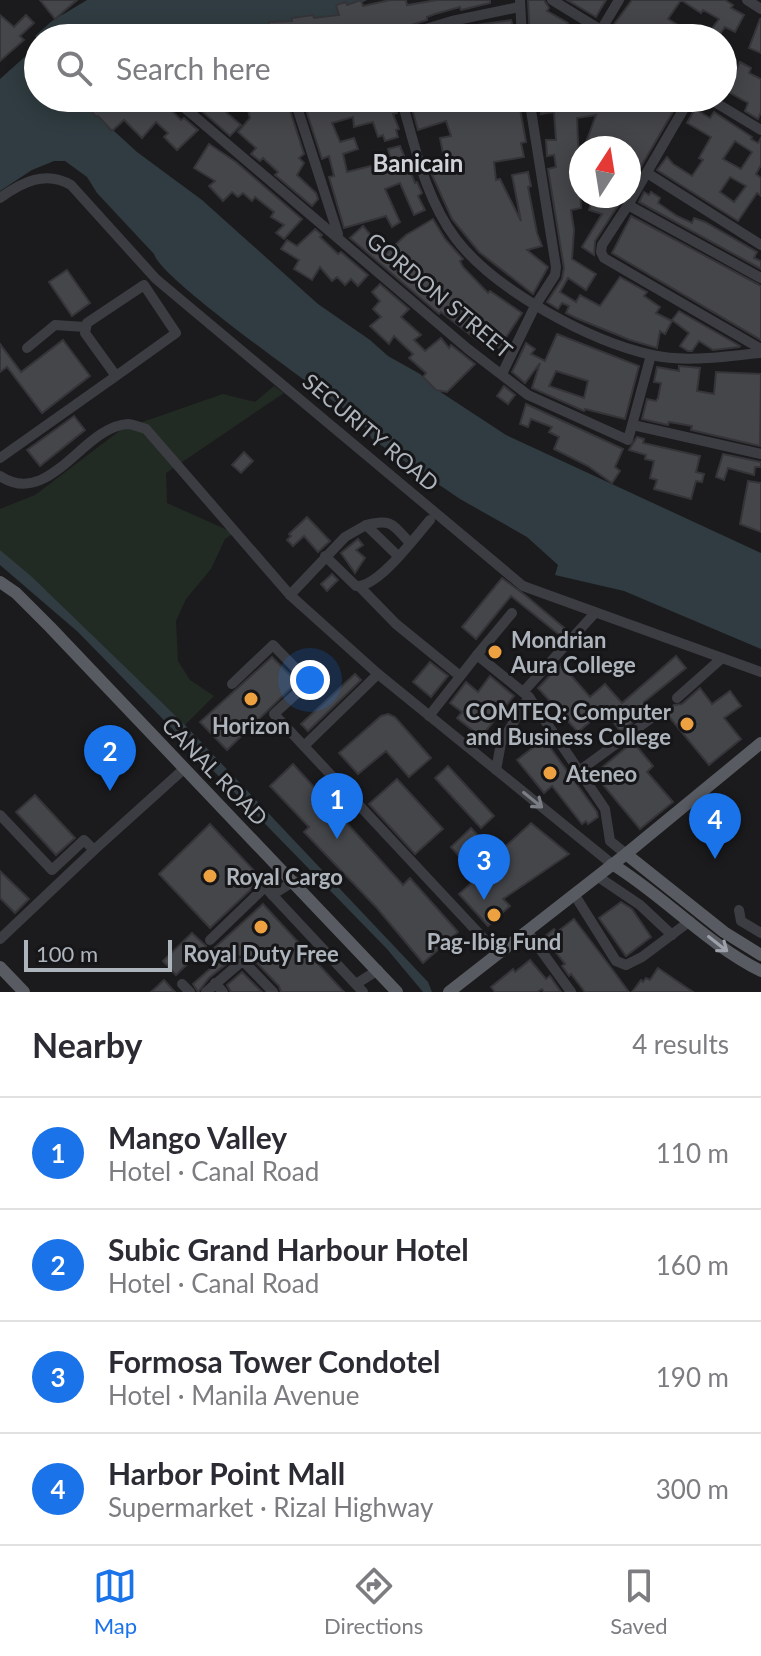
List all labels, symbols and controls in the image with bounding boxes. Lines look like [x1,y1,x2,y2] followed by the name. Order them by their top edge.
[24,24,737,112] search box
[52,46,96,90] icon: search
[116,50,271,86] text: Search here
[569,136,641,208] north arrow
[373,148,463,177] district label: Banicain
[362,226,518,364] street label: GORDON STREET
[298,367,444,497] street label: SECURITY ROAD
[510,626,636,678] place label: Mondrian Aura College
[486,643,504,661] marker: Mondrian Aura College
[290,660,330,700] your location
[242,690,260,708] marker: Horizon
[466,698,672,750] place label: COMTEQ: Computer and Business College
[157,711,273,831] street label: CANAL ROAD
[212,712,290,739] place label: Horizon
[678,715,696,733] marker: COMTEQ: Computer and Business College
[84,725,136,791] pin: 2
[565,760,637,787] place label: Ateneo
[541,764,559,782] marker: Ateneo
[311,773,363,839] pin: 1
[522,791,543,809] one-way arrow
[689,793,741,859] pin: 4
[458,834,510,900] pin: 3
[226,863,343,890] place label: Royal Cargo
[201,867,219,885] marker: Royal Cargo
[485,906,503,924] marker: Pag-Ibig Fund
[252,918,270,936] marker: Royal Duty Free
[427,928,561,955] place label: Pag-Ibig Fund
[707,935,728,953] one-way arrow
[24,936,172,972] scale bar
[36,940,98,967] text: 100 m
[183,940,339,967] place label: Royal Duty Free
[32,1024,143,1065] text: Nearby
[632,1028,729,1060] text: 4 results
[108,1119,287,1155] text: Mango Valley
[50,1137,66,1169] text: 1
[656,1137,729,1169] text: 110 m
[108,1155,319,1187] text: Hotel · Canal Road
[108,1231,469,1267] text: Subic Grand Harbour Hotel
[50,1249,66,1281] text: 2
[656,1249,729,1281] text: 160 m
[108,1267,319,1299] text: Hotel · Canal Road
[108,1343,440,1379] text: Formosa Tower Condotel
[50,1361,66,1393] text: 3
[656,1361,729,1393] text: 190 m
[108,1379,360,1411] text: Hotel · Manila Avenue
[108,1455,345,1491] text: Harbor Point Mall
[50,1473,66,1505] text: 4
[656,1473,729,1505] text: 300 m
[108,1491,433,1523] text: Supermarket · Rizal Highway
[93,1564,137,1639] tab: Map
[324,1564,423,1639] tab: Directions
[610,1564,668,1639] tab: Saved

